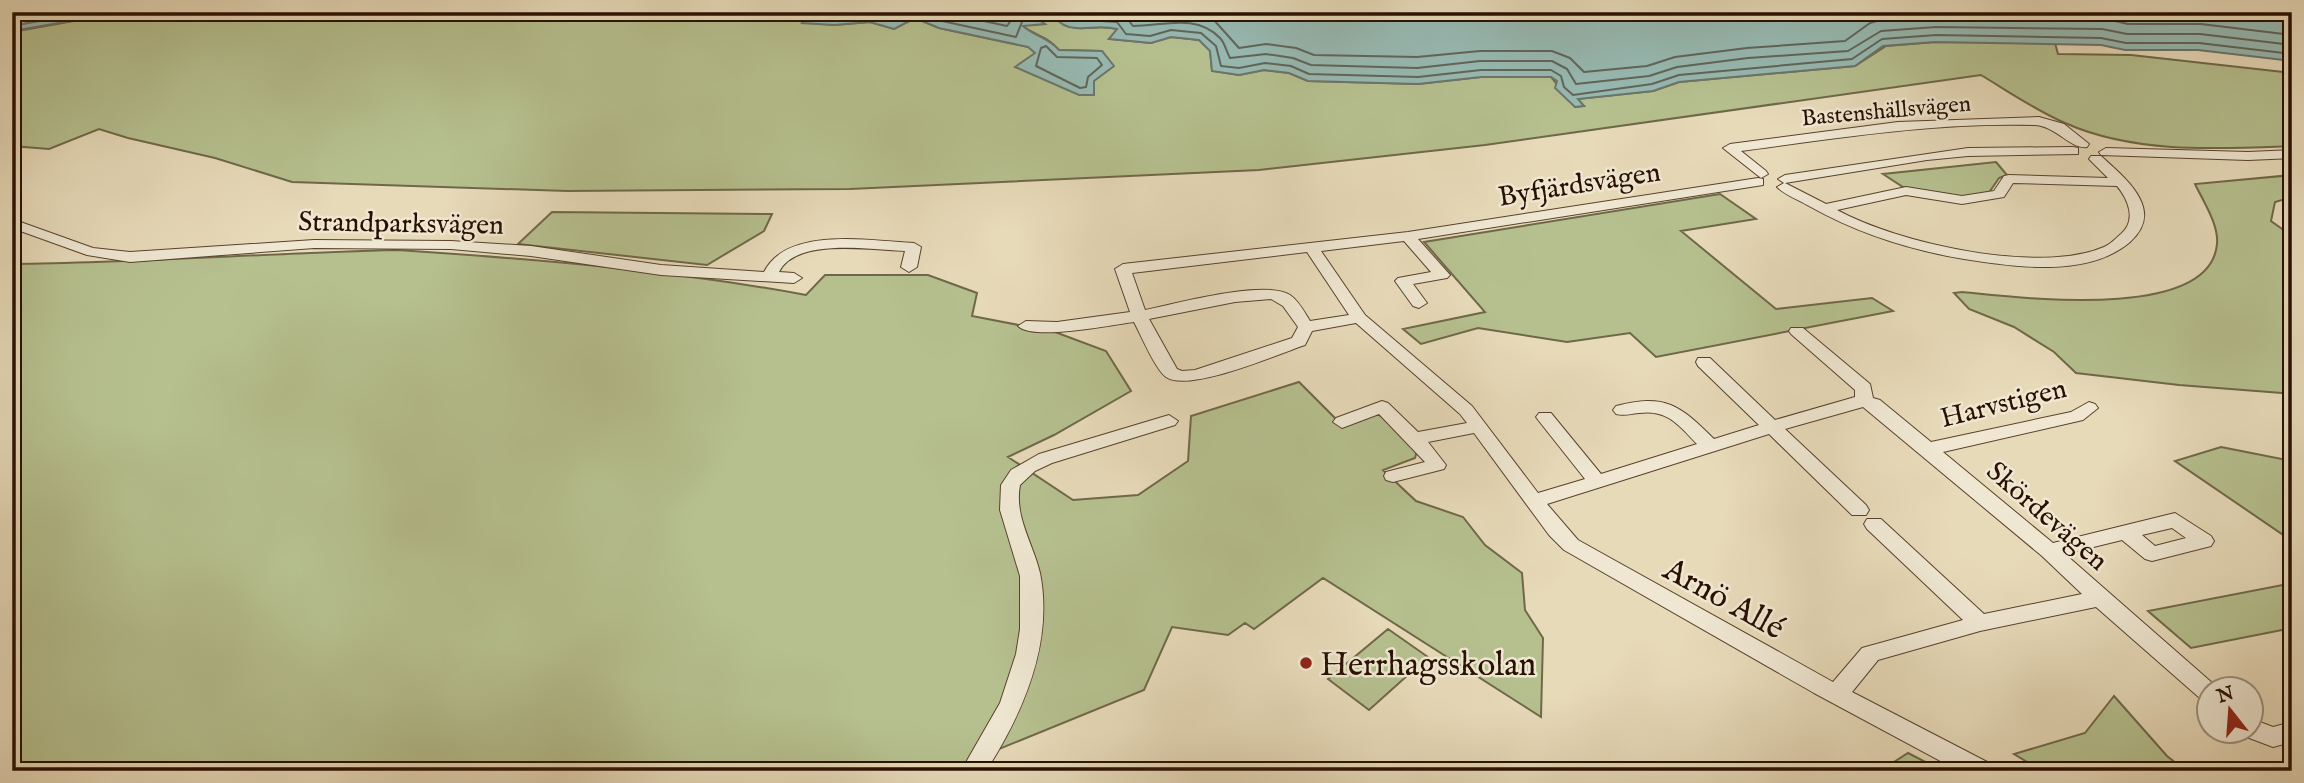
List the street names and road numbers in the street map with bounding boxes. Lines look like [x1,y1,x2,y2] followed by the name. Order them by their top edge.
[1800,90,1972,133] street label: Bastenshällsvägen
[1496,155,1663,216] street label: Byfjärdsvägen
[298,205,504,244] street label: Strandparksvägen
[1937,372,2070,437] street label: Harvstigen
[1978,455,2114,579] street label: Skördevägen
[1655,549,1792,650] street label: Arnö Allé

